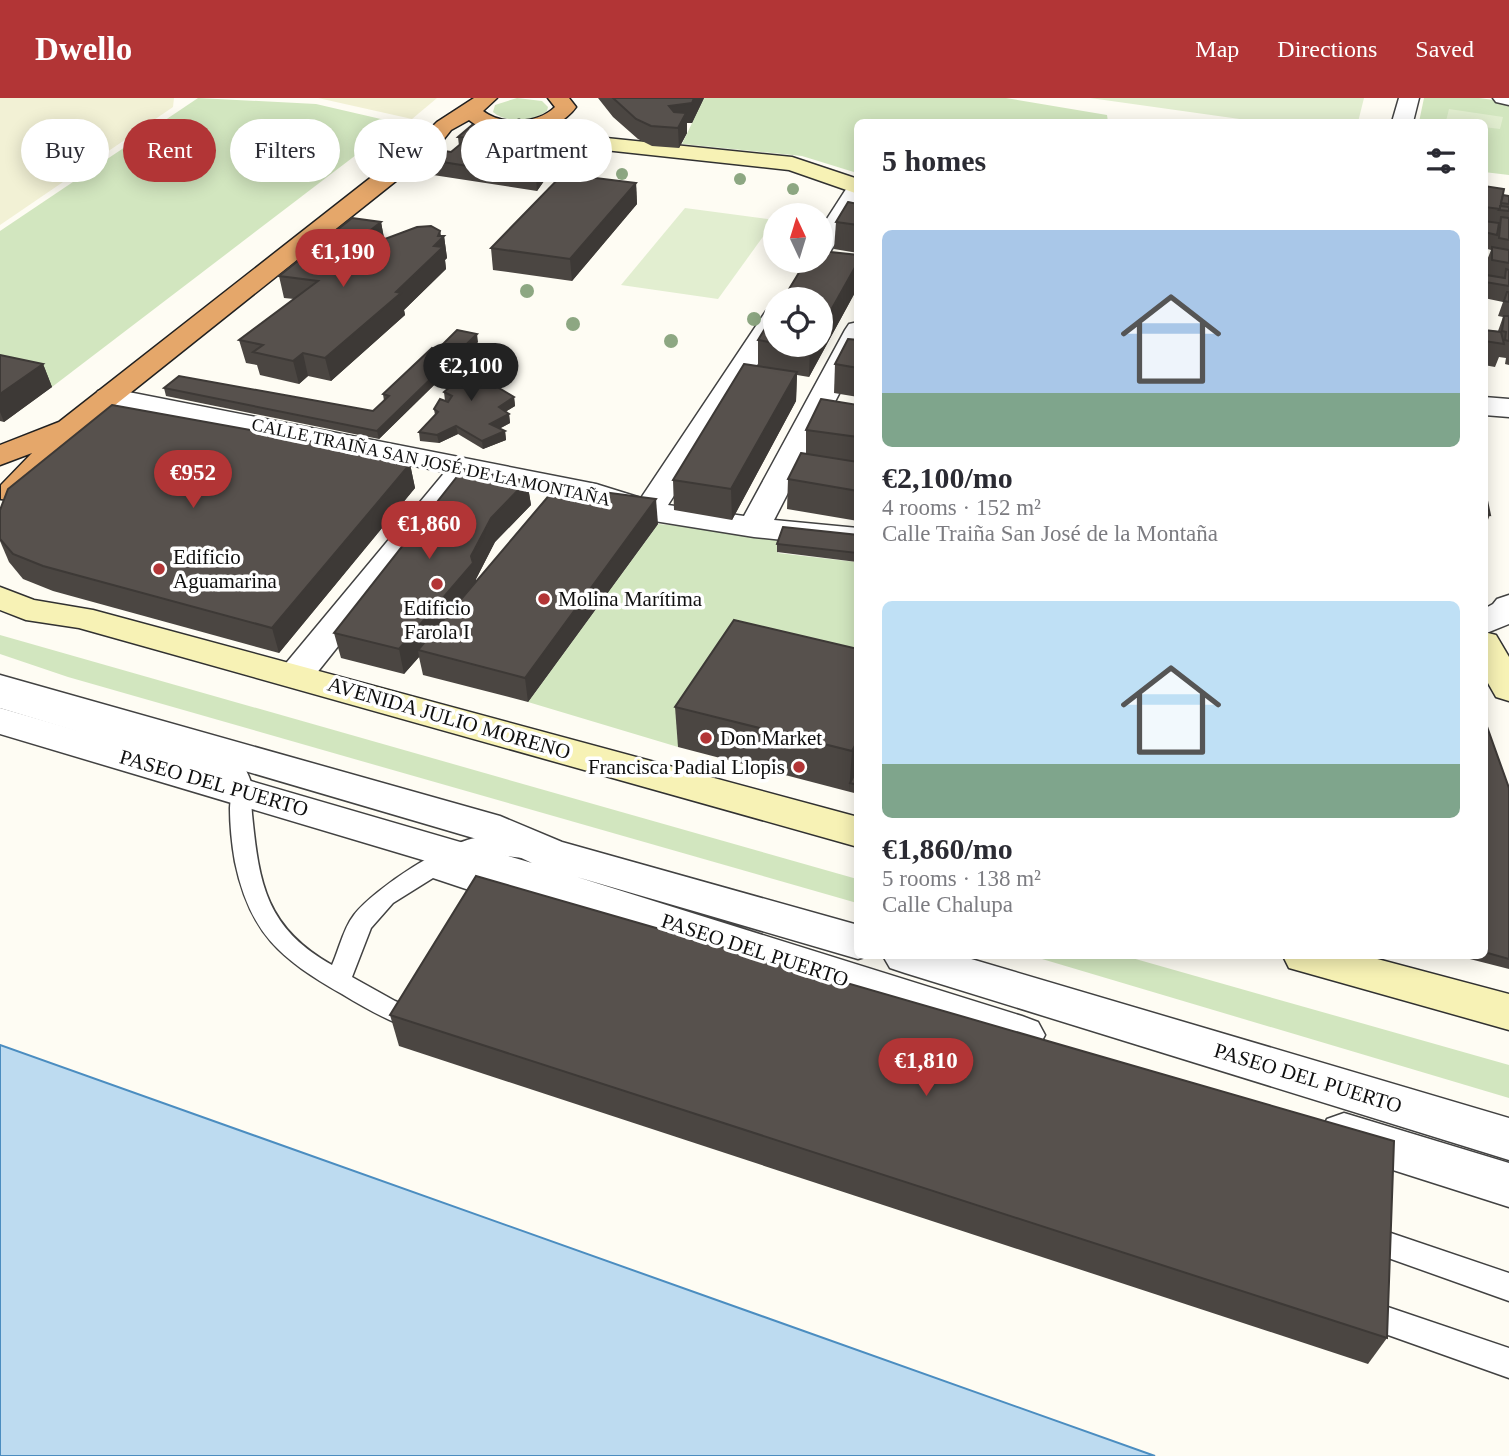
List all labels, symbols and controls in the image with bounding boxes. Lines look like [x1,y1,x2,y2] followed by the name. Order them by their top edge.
[35,31,132,67] text: Dwello
[1195,36,1239,62] text: Map
[1277,36,1377,62] text: Directions
[1415,36,1474,62] text: Saved
[21,119,109,182] chip: Buy
[123,119,216,182] chip: Rent
[230,119,340,182] chip: Filters
[354,119,447,182] chip: New
[461,119,612,182] chip: Apartment
[1422,142,1460,180] icon: filters
[882,144,986,177] text: 5 homes
[763,203,833,273] north arrow
[763,203,833,357] map controls
[286,230,400,289] pin: €1,190
[311,239,375,264] text: €1,190
[1108,276,1234,402] icon: home
[763,287,833,357] button: locate
[414,344,528,403] pin: €2,100
[439,353,503,378] text: €2,100
[250,413,612,510] street label: CALLE TRAIÑA SAN JOSÉ DE LA MONTAÑA
[152,450,234,510] pin: €952
[170,460,216,485] text: €952
[882,461,1013,494] text: €2,100/mo
[882,495,1041,520] text: 4 rooms · 152 m²
[372,502,486,561] pin: €1,860
[397,511,461,536] text: €1,860
[882,521,1218,546] text: Calle Traiña San José de la Montaña
[173,545,277,593] place label: Edificio Aguamarina
[151,561,167,577] marker: Edificio Aguamarina
[429,576,445,592] marker: Edificio Farola I
[558,587,703,611] place label: Molina Marítima
[536,591,552,607] marker: Molina Marítima
[403,596,471,644] place label: Edificio Farola I
[1108,647,1234,773] icon: home
[325,672,573,764] street label: AVENIDA JULIO MORENO
[720,726,822,750] place label: Don Market
[698,730,714,746] marker: Don Market
[117,745,311,821] street label: PASEO DEL PUERTO
[588,755,785,779] place label: Francisca Padial Llopis
[791,759,807,775] marker: Francisca Padial Llopis
[882,832,1013,865] text: €1,860/mo
[882,866,1041,891] text: 5 rooms · 138 m²
[882,892,1013,917] text: Calle Chalupa
[658,908,852,992] street label: PASEO DEL PUERTO
[869,1038,983,1098] pin: €1,810
[1211,1038,1405,1118] street label: PASEO DEL PUERTO
[894,1048,958,1073] text: €1,810

